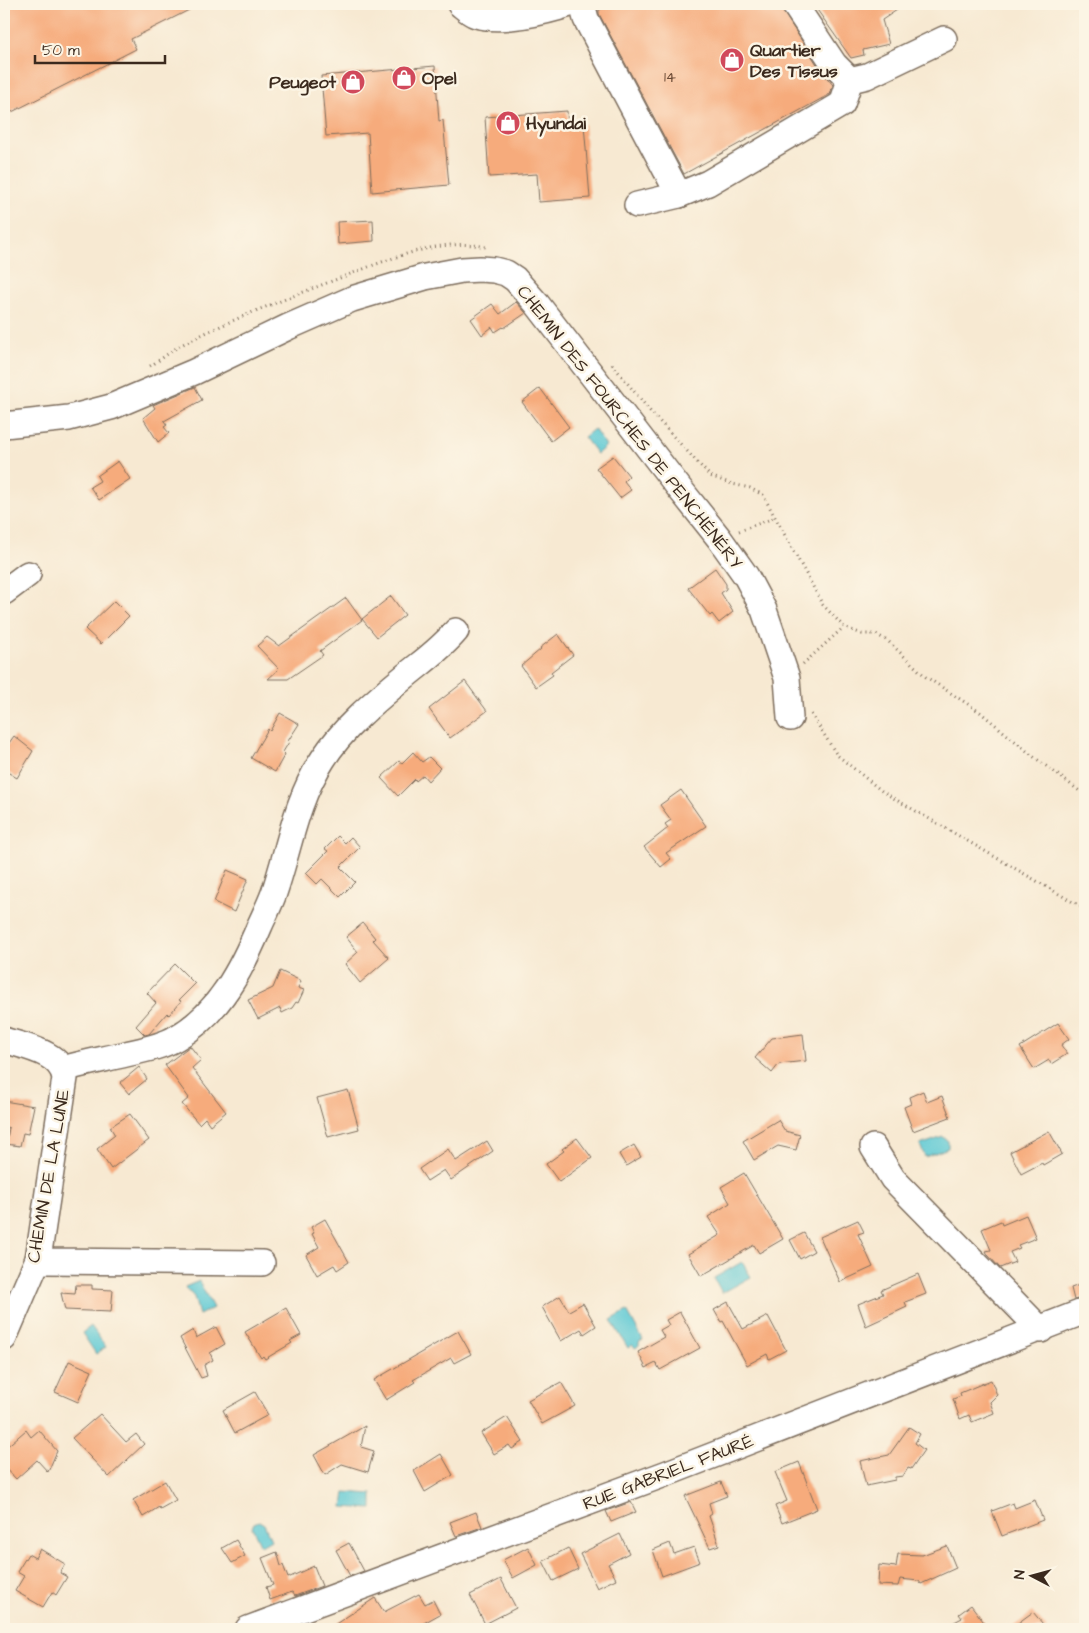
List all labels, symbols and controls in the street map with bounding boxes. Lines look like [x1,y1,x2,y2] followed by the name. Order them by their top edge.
[35,32,165,64] scale bar
[750,38,838,84] place label: Quartier Des Tissus
[42,40,80,61] text: 50 m
[719,47,745,73] shop icon: Quartier Des Tissus
[391,65,417,91] shop icon: Opel
[422,66,457,91] place label: Opel
[664,67,676,88] house number: 14
[340,69,366,95] shop icon: Peugeot
[269,70,337,96] place label: Peugeot
[495,110,521,136] shop icon: Hyundai
[526,111,586,137] place label: Hyundai
[511,280,749,575] street label: CHEMIN DES FOURCHES DE PENCHÉNÉRY
[21,1087,76,1265] street label: CHEMIN DE LA LUNE
[579,1428,757,1517] street label: RUE GABRIEL FAURÉ
[1006,1550,1056,1600] north arrow
[1010,1569,1030,1580] text: N

